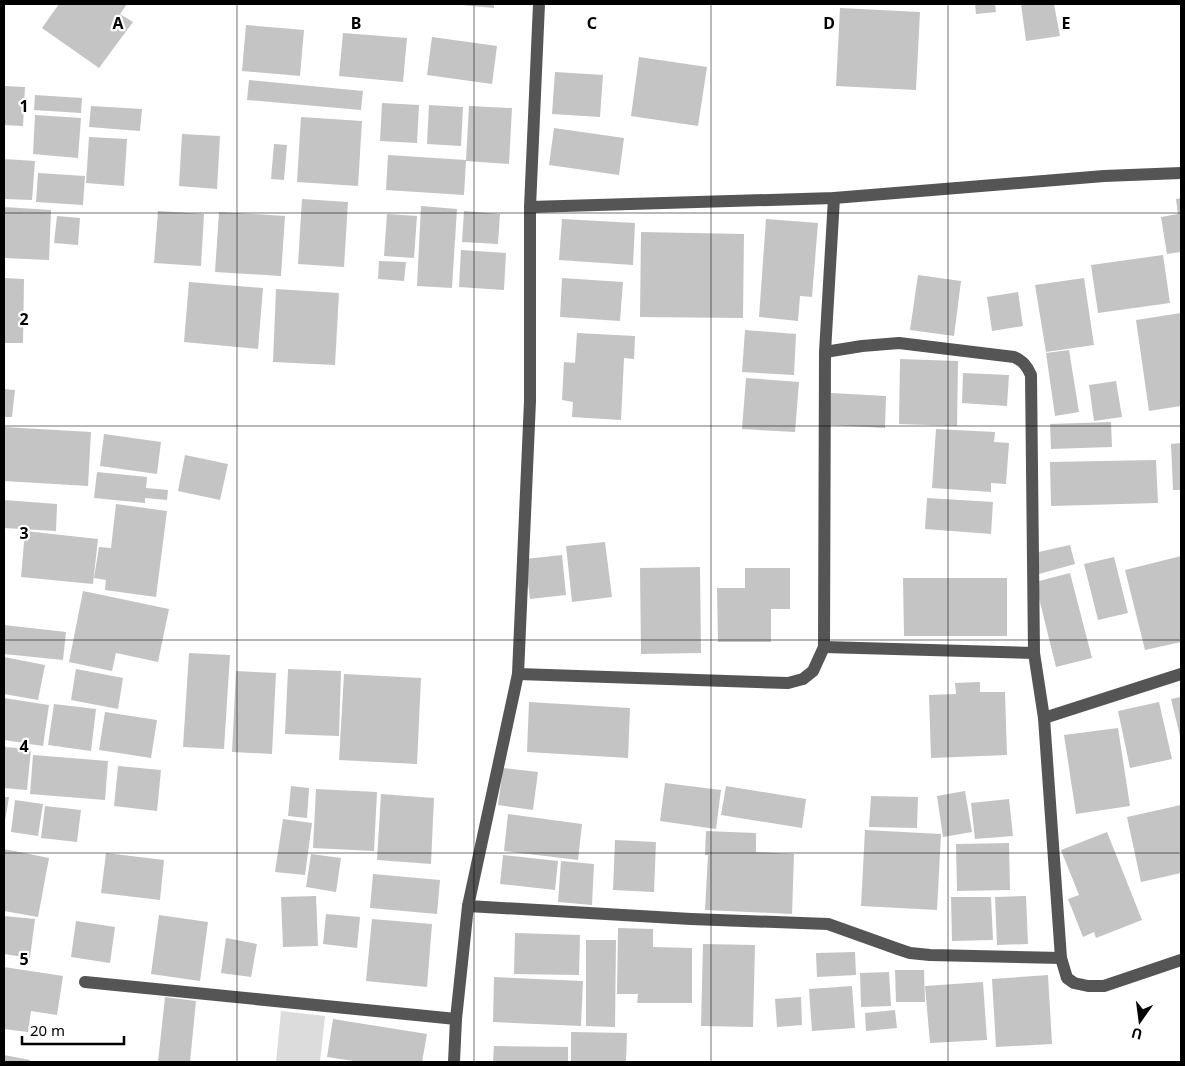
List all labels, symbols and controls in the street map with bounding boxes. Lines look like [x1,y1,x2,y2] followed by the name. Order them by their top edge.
[112,12,124,34] text: A
[351,12,361,34] text: B
[587,12,597,34] text: C
[823,12,835,34] text: D
[1062,12,1071,34] text: E
[19,95,29,117] text: 1
[19,308,29,330] text: 2
[19,522,29,544] text: 3
[19,735,29,757] text: 4
[19,948,29,970] text: 5
[1115,996,1165,1046] north arrow
[22,1014,125,1046] scale bar
[30,1020,65,1040] text: 20 m
[1129,1024,1144,1045] text: U

